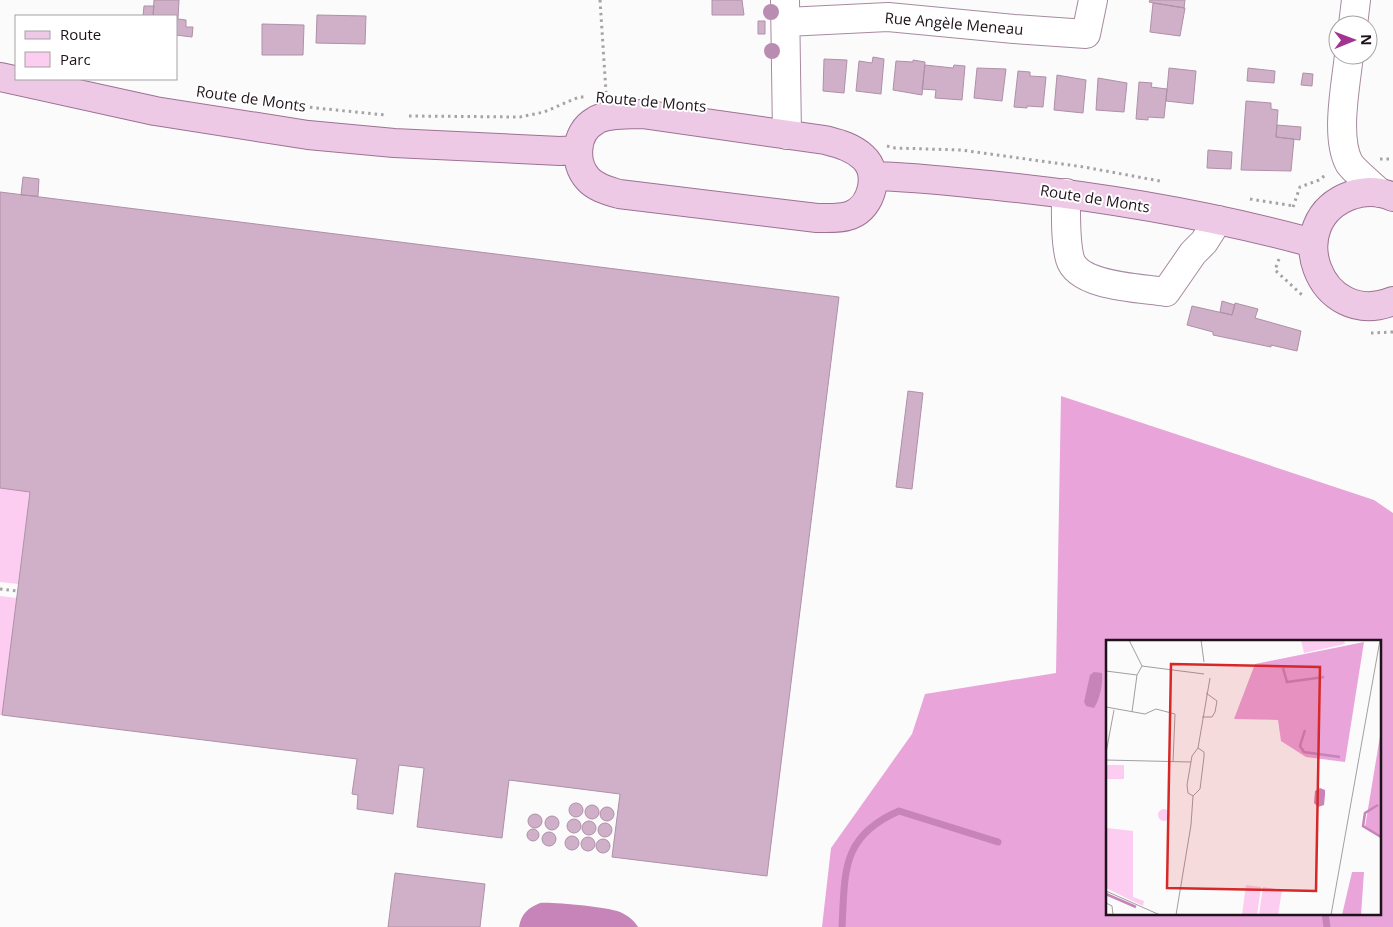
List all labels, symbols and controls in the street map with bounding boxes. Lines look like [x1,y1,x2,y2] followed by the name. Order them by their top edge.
[884,7,1024,39] street label: Rue Angèle Meneau
[15,15,178,80] legend
[1328,15,1378,65] north arrow
[60,24,101,44] text: Route
[1357,34,1376,46] text: N
[60,49,91,69] text: Parc
[195,80,307,116] street label: Route de Monts
[595,86,707,116] street label: Route de Monts
[1039,179,1151,217] street label: Route de Monts
[1106,640,1380,914] inset map

